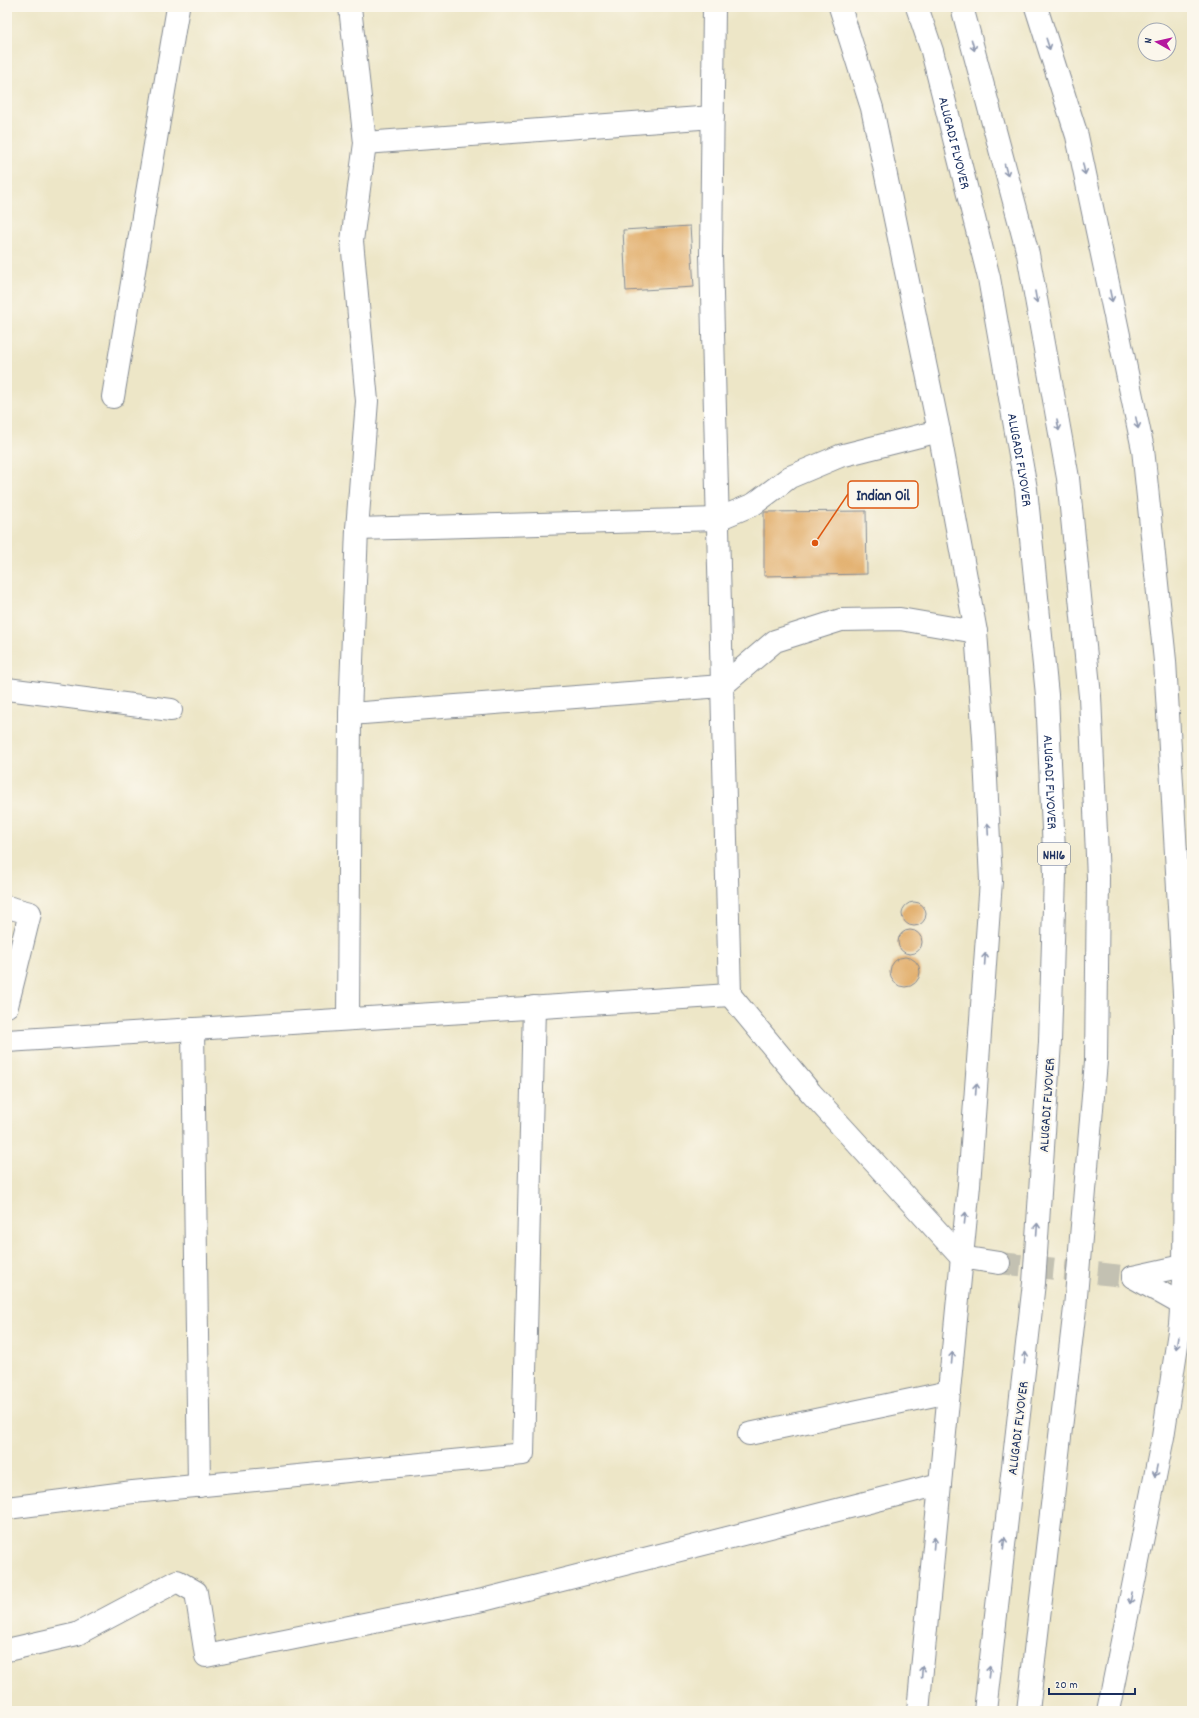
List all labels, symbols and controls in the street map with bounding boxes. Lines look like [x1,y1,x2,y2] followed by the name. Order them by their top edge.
[1137,22,1177,62] north arrow
[1045,37,1052,50] one-way arrow
[1141,37,1157,45] text: N
[970,38,977,51] one-way arrow
[932,95,974,192] street label: ALUGADI FLYOVER
[1081,162,1089,175] one-way arrow
[1003,163,1010,176] one-way arrow
[1107,289,1115,302] one-way arrow
[1032,290,1040,303] one-way arrow
[1001,412,1036,508] street label: ALUGADI FLYOVER
[1134,417,1142,430] one-way arrow
[1055,418,1063,431] one-way arrow
[848,481,918,508] callout: Indian Oil
[856,486,910,508] text: Indian Oil
[1037,734,1061,830] street label: ALUGADI FLYOVER
[985,823,992,836] one-way arrow
[1038,843,1070,865] road number: NH16
[982,953,989,966] one-way arrow
[1035,1057,1061,1153] street label: ALUGADI FLYOVER
[972,1083,979,1096] one-way arrow
[962,1212,969,1225] one-way arrow
[1034,1223,1041,1236] one-way arrow
[1173,1336,1181,1349] one-way arrow
[948,1352,956,1365] one-way arrow
[1021,1352,1029,1365] one-way arrow
[1003,1380,1035,1476] street label: ALUGADI FLYOVER
[1152,1464,1160,1477] one-way arrow
[931,1537,938,1550] one-way arrow
[1000,1537,1008,1550] one-way arrow
[1126,1592,1134,1605] one-way arrow
[919,1666,926,1679] one-way arrow
[985,1666,993,1679] one-way arrow
[1049,1670,1135,1696] scale bar
[1055,1677,1078,1694] text: 20 m

